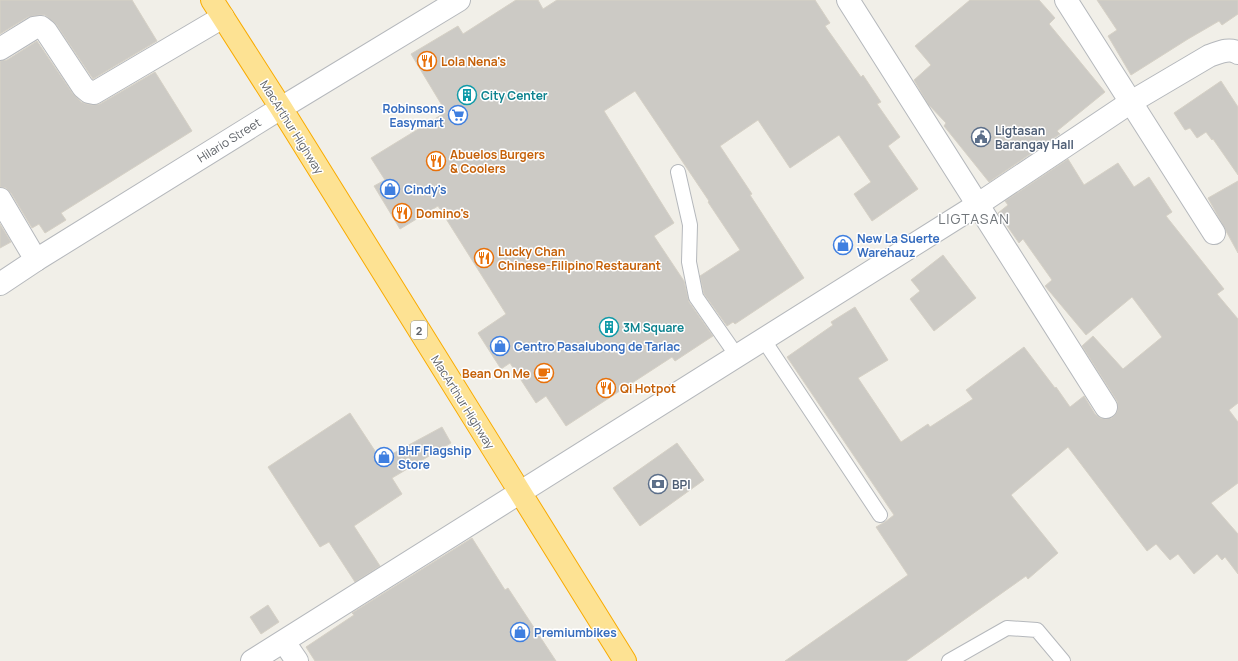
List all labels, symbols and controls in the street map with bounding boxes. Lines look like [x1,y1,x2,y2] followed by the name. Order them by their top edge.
[416,50,438,72] restaurant icon: Lola Nena's
[441,53,507,70] place label: Lola Nena's
[256,77,328,178] street label: MacArthur Highway
[456,84,478,106] building icon: City Center
[481,87,548,104] place label: City Center
[382,100,444,131] place label: Robinsons Easymart
[447,104,469,126] supermarket icon: Robinsons Easymart
[194,114,264,166] street label: Hilario Street
[995,122,1074,153] place label: Ligtasan Barangay Hall
[970,126,992,148] public building icon: Ligtasan Barangay Hall
[450,146,545,177] place label: Abuelos Burgers & Coolers
[425,150,447,172] restaurant icon: Abuelos Burgers & Coolers
[379,178,401,200] shop icon: Cindy's
[404,181,447,198] place label: Cindy's
[391,202,413,224] restaurant icon: Domino's
[416,205,470,222] place label: Domino's
[938,209,1010,228] district label: LIGTASAN
[857,230,940,261] place label: New La Suerte Warehauz
[832,234,854,256] shop icon: New La Suerte Warehauz
[498,243,661,274] place label: Lucky Chan Chinese-Filipino Restaurant
[473,247,495,269] restaurant icon: Lucky Chan Chinese-Filipino Restaurant
[598,316,620,338] building icon: 3M Square
[623,319,684,336] place label: 3M Square
[411,321,427,339] road number: 2
[489,335,511,357] shop icon: Centro Pasalubong de Tarlac
[514,338,680,355] place label: Centro Pasalubong de Tarlac
[427,352,499,453] street label: MacArthur Highway
[533,362,555,384] cafe icon: Bean On Me
[462,365,530,382] place label: Bean On Me
[595,377,617,399] restaurant icon: Qi Hotpot
[620,380,676,397] place label: Qi Hotpot
[398,442,472,473] place label: BHF Flagship Store
[373,446,395,468] shop icon: BHF Flagship Store
[647,473,669,495] bank icon: BPI
[672,476,691,493] place label: BPI
[509,621,531,643] shop icon: Premiumbikes
[534,624,617,641] place label: Premiumbikes

